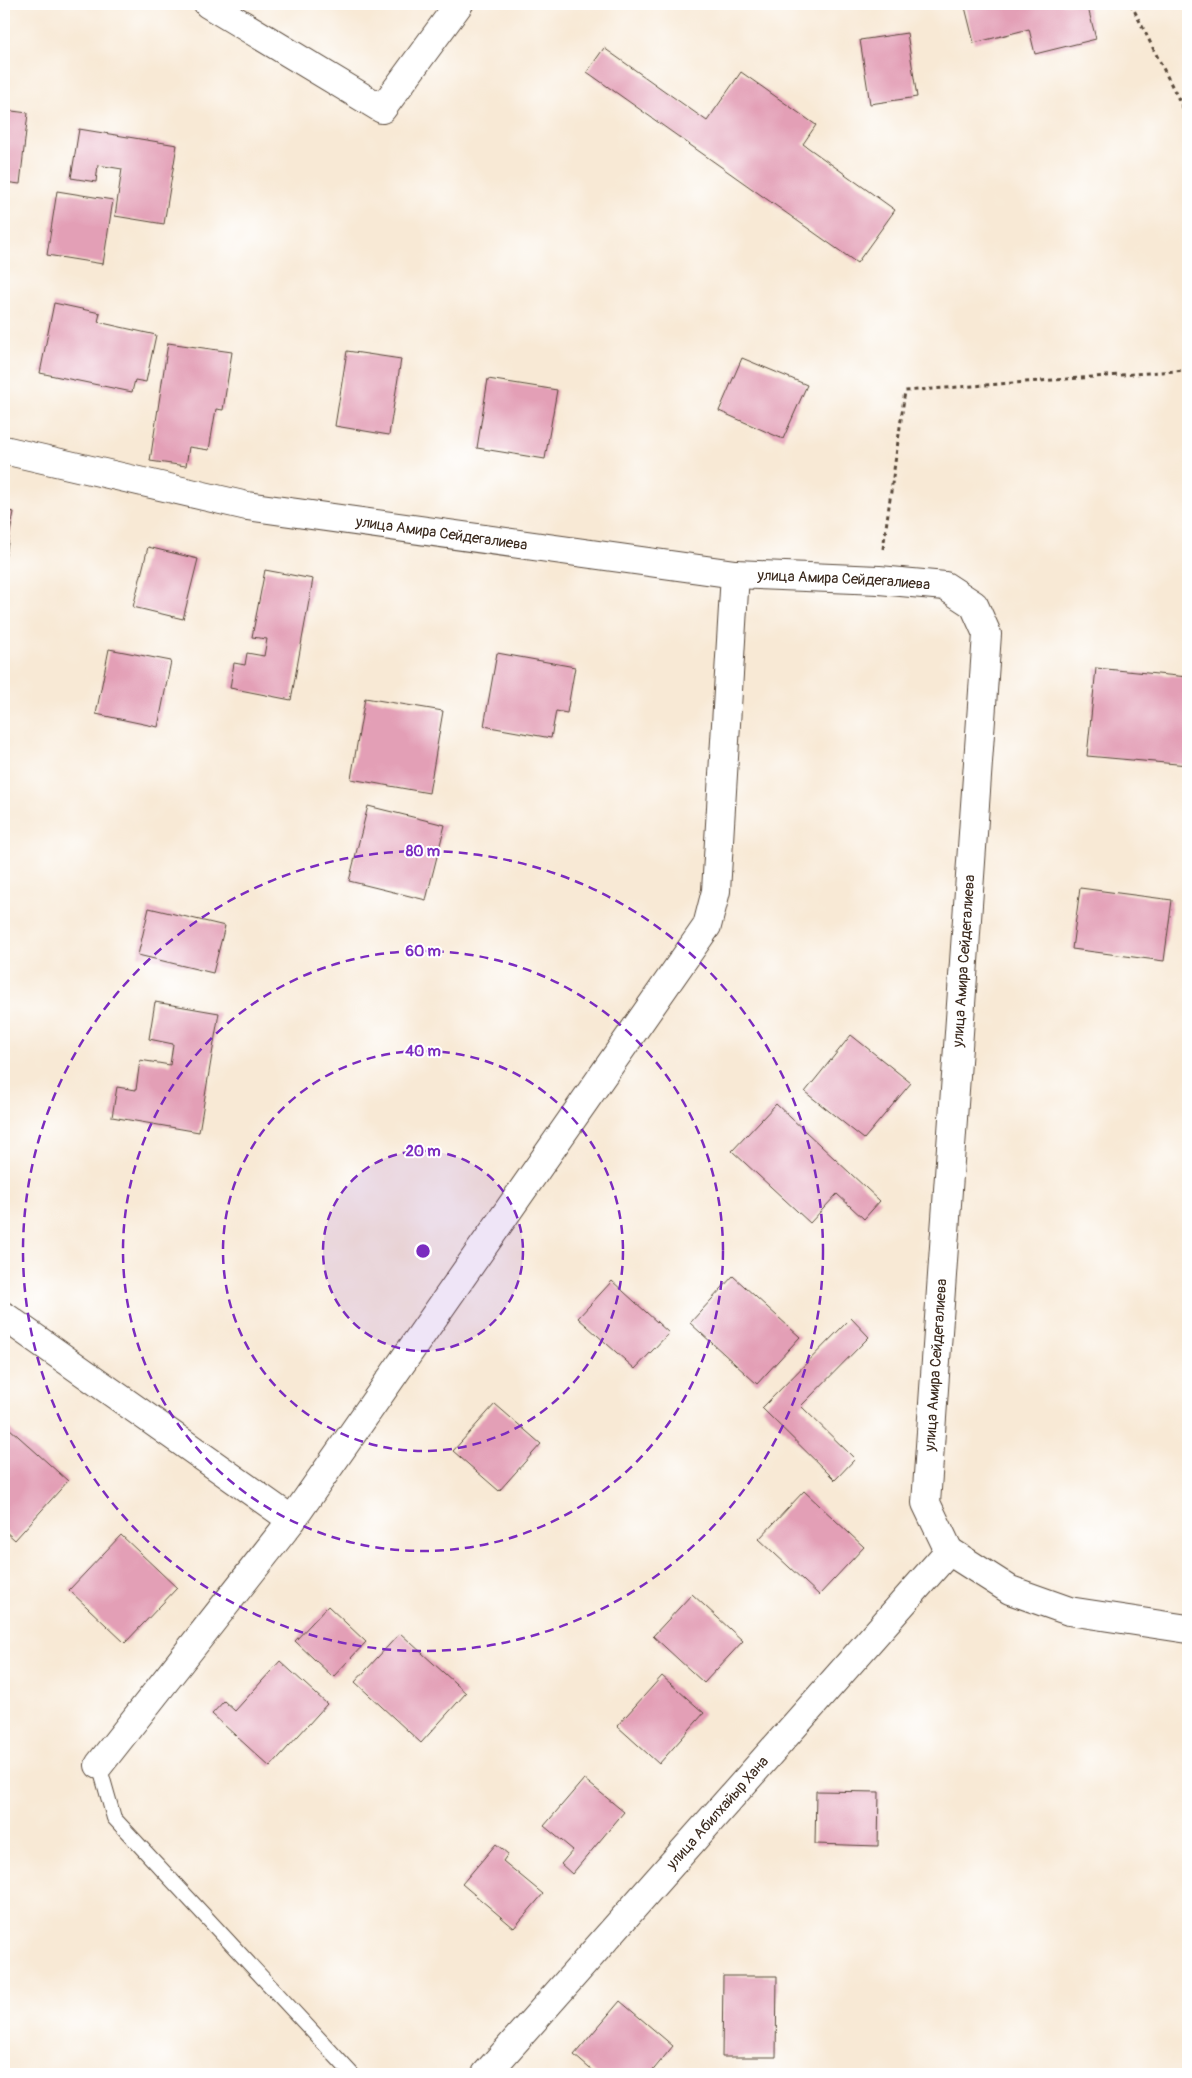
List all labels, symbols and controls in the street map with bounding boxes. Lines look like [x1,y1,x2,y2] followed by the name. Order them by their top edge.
[354,512,529,554] street label: улица Амира Сейдегалиева
[756,565,931,594] street label: улица Амира Сейдегалиева
[406,842,440,861] text: 80 m
[948,874,980,1049] street label: улица Амира Сейдегалиева
[405,942,441,961] text: 60 m
[405,1042,441,1061] text: 40 m
[405,1142,441,1161] text: 20 m
[414,1242,432,1260] centre of rings
[920,1278,952,1453] street label: улица Амира Сейдегалиева
[662,1752,772,1874] street label: улица Абилхайыр Хана

